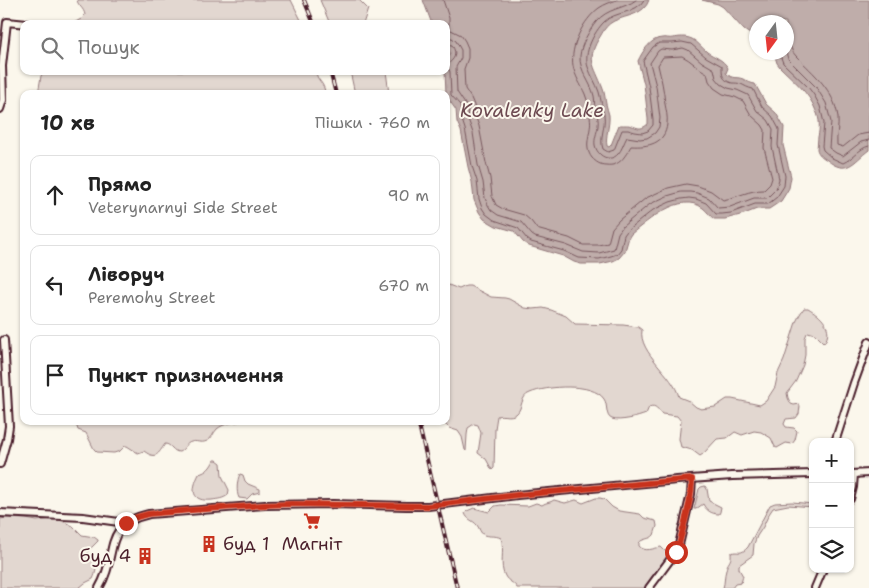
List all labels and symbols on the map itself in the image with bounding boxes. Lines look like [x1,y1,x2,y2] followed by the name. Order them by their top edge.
[749,15,794,60] north arrow
[460,98,604,123] water label: Kovalenky Lake
[302,511,322,531] supermarket icon: Магніт
[115,512,138,535] route end
[223,532,269,556] place label: буд 1
[282,532,343,556] place label: Магніт
[199,534,219,554] building icon: буд 1
[665,541,688,564] route start
[80,544,131,568] place label: буд 4
[135,546,155,566] building icon: буд 4

